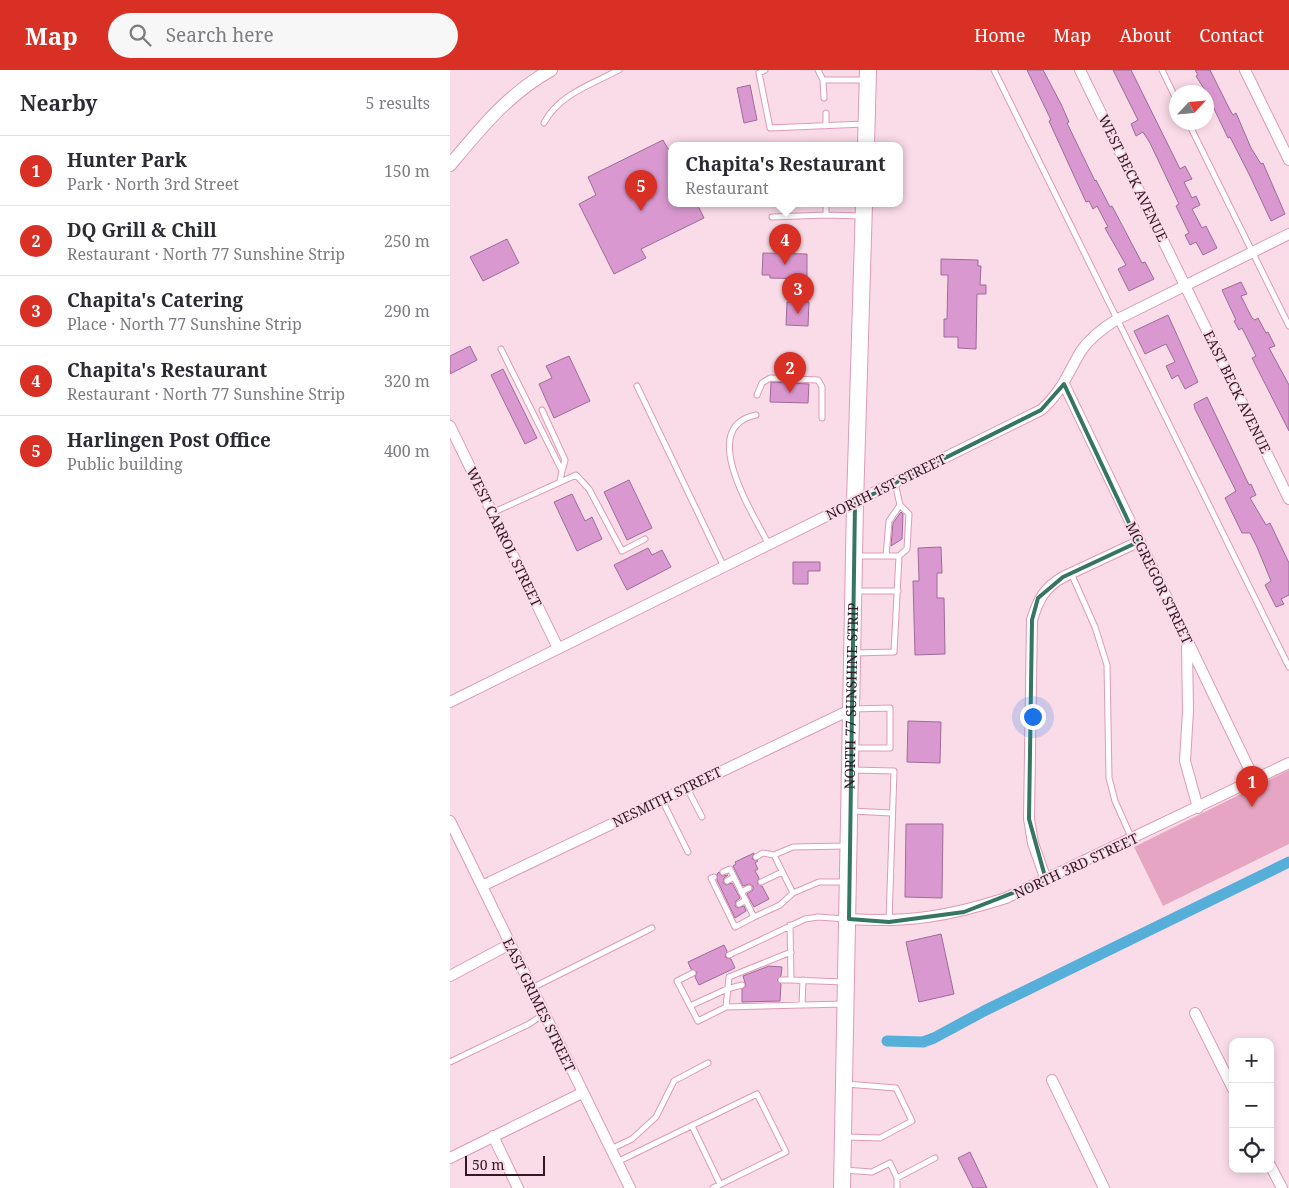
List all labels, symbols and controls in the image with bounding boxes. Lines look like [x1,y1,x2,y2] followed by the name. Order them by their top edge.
[108,13,458,58] search box
[25,19,78,52] text: Map
[126,21,154,49] icon: search
[166,22,274,48] text: Search here
[974,23,1025,47] text: Home
[1053,23,1091,47] text: Map
[1119,23,1171,47] text: About
[1199,23,1264,47] text: Contact
[1169,85,1214,130] north arrow
[20,89,98,117] text: Nearby
[366,92,430,114] text: 5 results
[1094,111,1173,245] street label: WEST BECK AVENUE
[668,142,903,207] popup
[67,147,187,173] text: Hunter Park
[685,151,886,177] text: Chapita's Restaurant
[31,160,41,182] text: 1
[384,160,430,182] text: 150 m
[625,170,657,211] pin: 5
[67,173,239,195] text: Park · North 3rd Street
[685,177,769,199] text: Restaurant
[67,217,217,243] text: DQ Grill & Chill
[769,224,801,265] pin: 4
[31,230,41,252] text: 2
[384,230,430,252] text: 250 m
[67,243,345,265] text: Restaurant · North 77 Sunshine Strip
[782,273,814,314] pin: 3
[67,287,243,313] text: Chapita's Catering
[31,300,41,322] text: 3
[384,300,430,322] text: 290 m
[67,313,302,335] text: Place · North 77 Sunshine Strip
[1199,327,1276,457] street label: EAST BECK AVENUE
[774,352,806,393] pin: 2
[67,357,267,383] text: Chapita's Restaurant
[31,370,41,392] text: 4
[384,370,430,392] text: 320 m
[67,383,345,405] text: Restaurant · North 77 Sunshine Strip
[67,427,271,453] text: Harlingen Post Office
[31,440,41,462] text: 5
[384,440,430,462] text: 400 m
[822,449,950,524] street label: NORTH 1ST STREET
[67,453,183,475] text: Public building
[462,464,547,610] street label: WEST CARROL STREET
[1122,518,1198,648] street label: MCGREGOR STREET
[840,603,862,790] street label: NORTH 77 SUNSHINE STRIP
[1020,704,1046,730] your location
[609,762,725,831] street label: NESMITH STREET
[1236,766,1268,807] pin: 1
[1010,828,1141,903] street label: NORTH 3RD STREET
[499,935,580,1075] street label: EAST GRIMES STREET
[1229,1038,1274,1173] map controls
[1229,1038,1274,1083] button: +
[1229,1083,1274,1128] button: −
[1229,1128,1274,1173] button: locate
[465,1153,545,1176] scale bar
[472,1155,505,1174] text: 50 m

